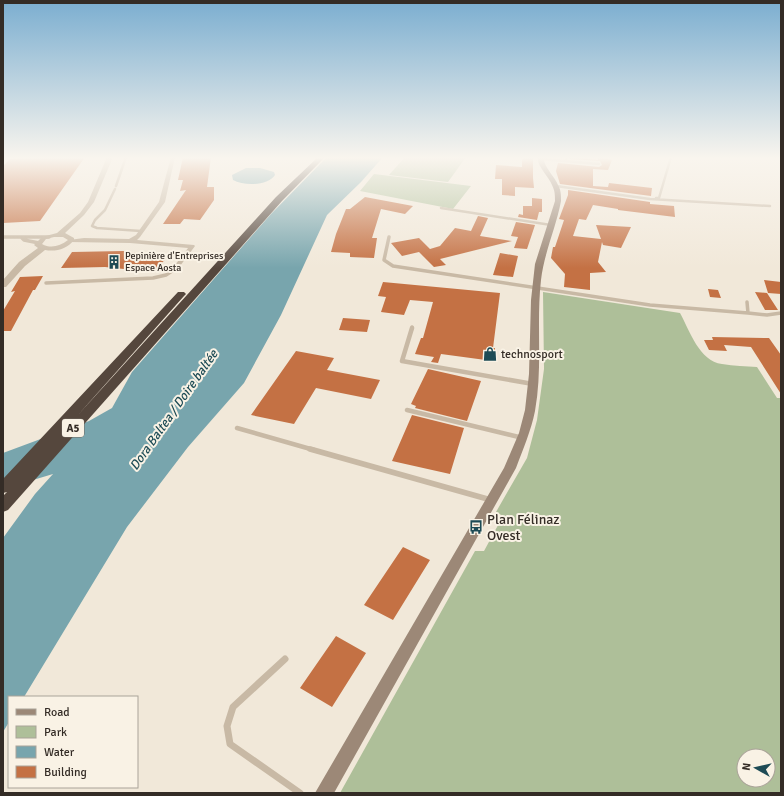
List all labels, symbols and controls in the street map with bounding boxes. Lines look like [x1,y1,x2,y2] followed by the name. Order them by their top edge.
[125,250,224,274] place label: Pepinière d'Entreprises Espace Aosta
[106,254,122,270] building icon: Pepinière d'Entreprises Espace Aosta
[126,346,222,473] water label: Dora Baltea / Doire baltée
[482,346,498,362] shop icon: technosport
[501,347,563,362] place label: technosport
[62,419,84,437] road number: A5
[487,511,560,544] place label: Plan Félinaz Ovest
[468,519,484,535] bus stop icon: Plan Félinaz Ovest
[8,696,138,788] legend
[44,705,70,720] text: Road
[44,725,67,740] text: Park
[44,745,75,760] text: Water
[736,748,776,788] north arrow
[740,762,754,771] text: N
[44,765,87,780] text: Building

